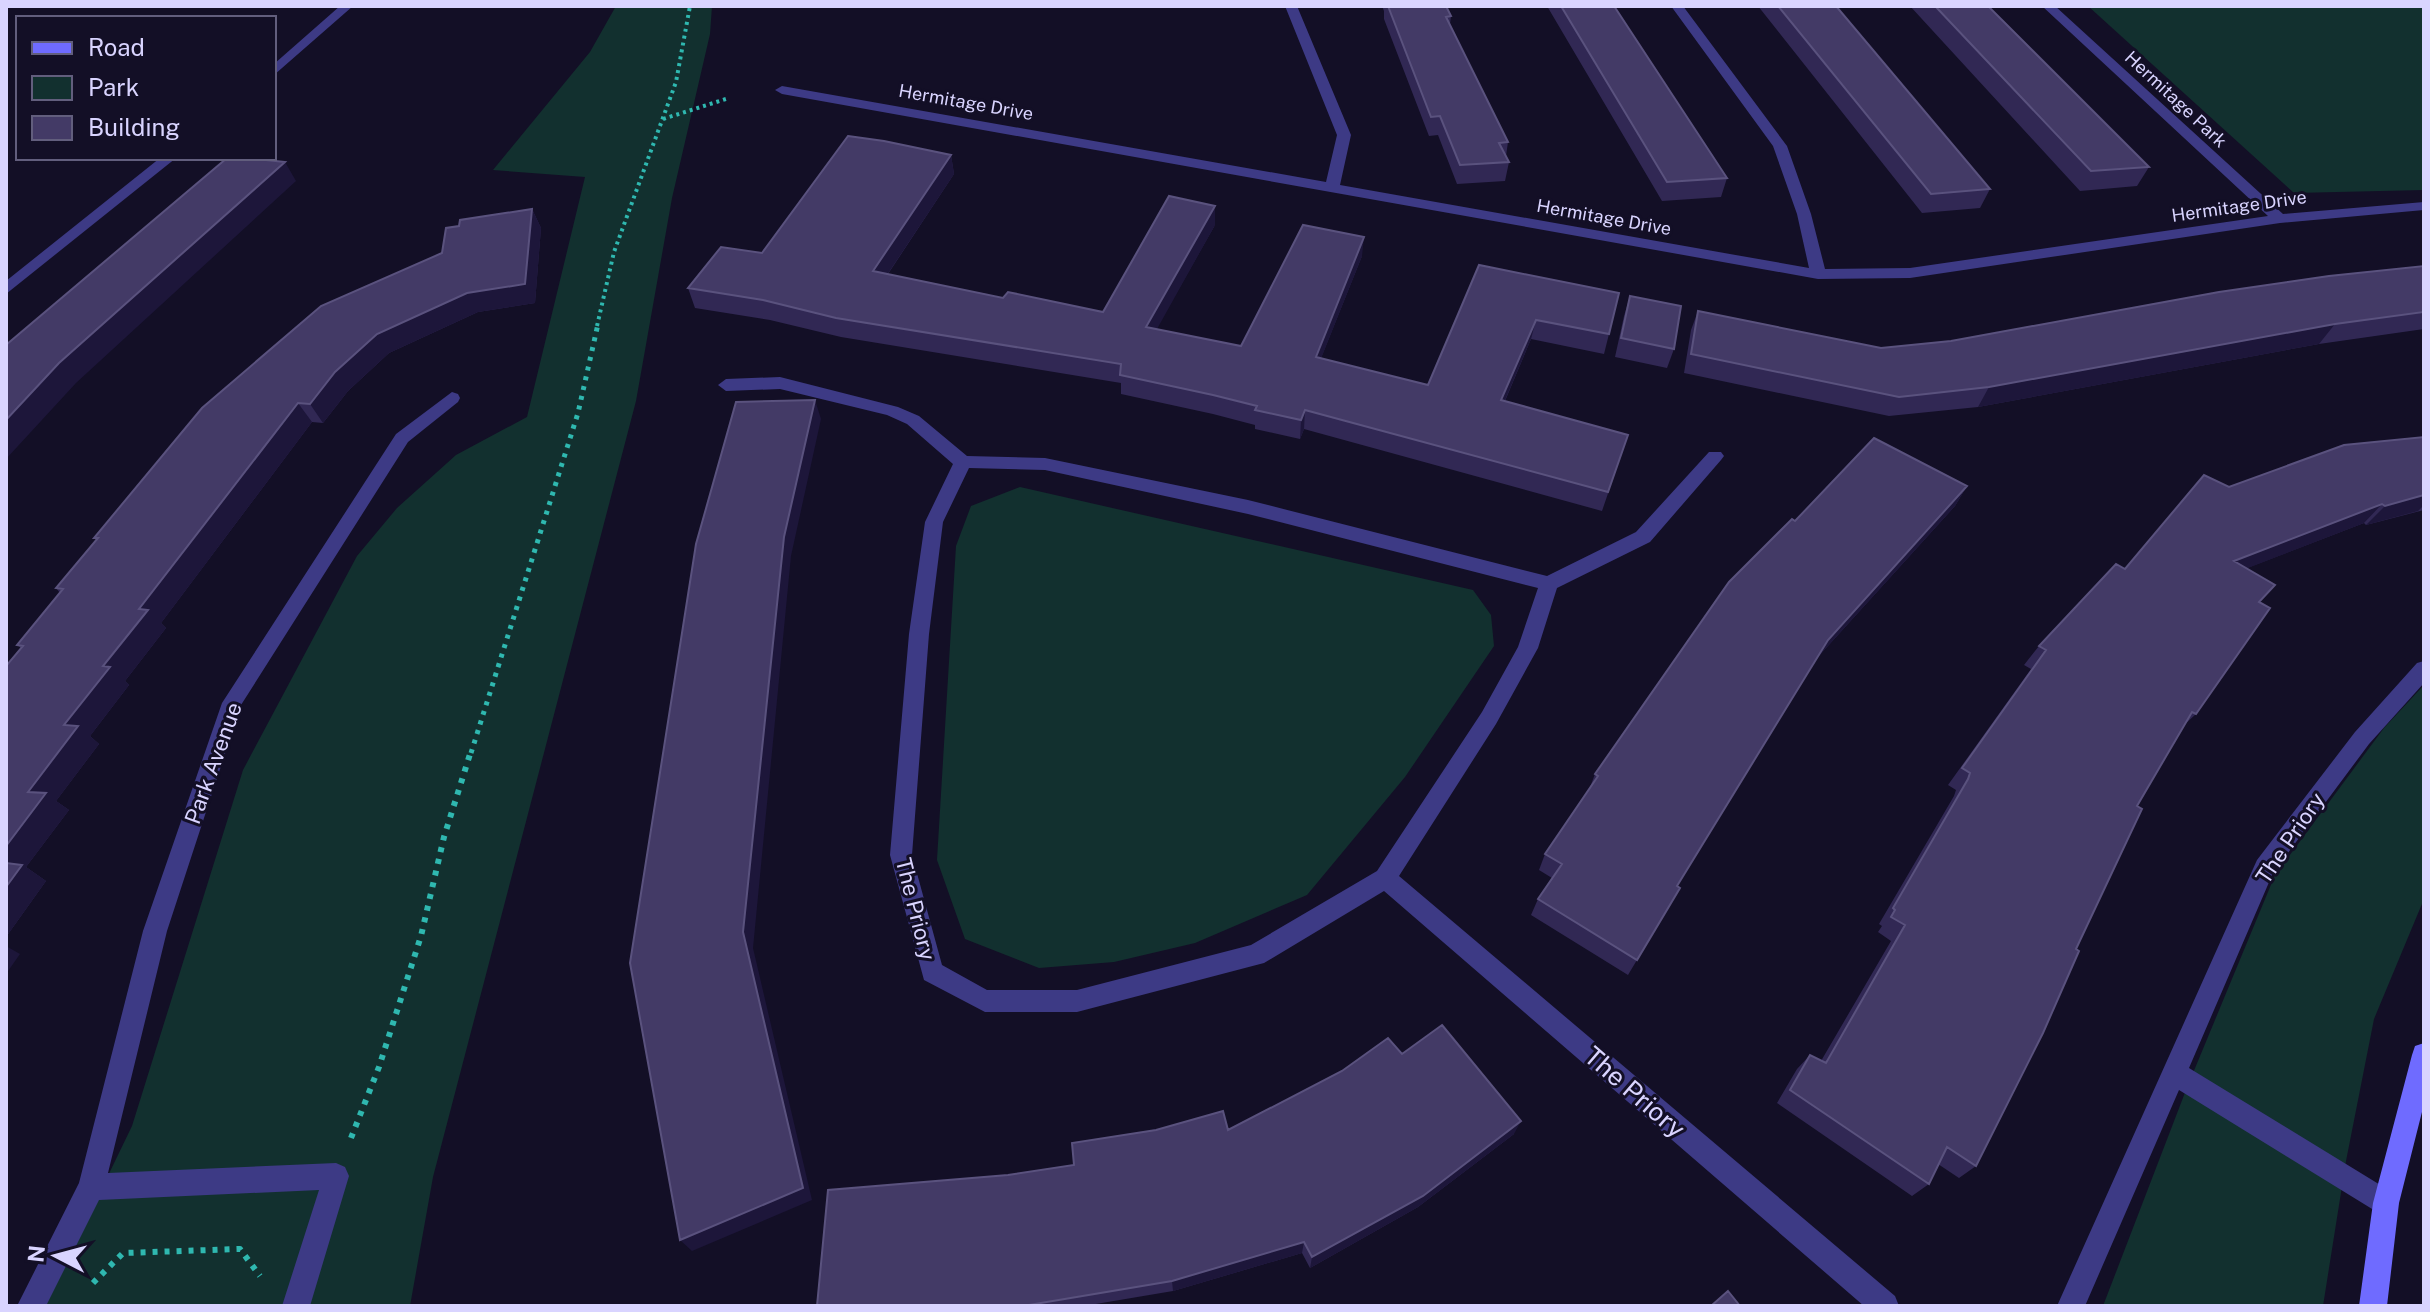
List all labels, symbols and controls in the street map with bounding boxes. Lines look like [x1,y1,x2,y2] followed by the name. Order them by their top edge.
[16,16,276,160] legend
[88,33,145,61] text: Road
[2121,46,2231,152] street label: Hermitage Park
[88,73,139,101] text: Park
[897,80,1035,124] street label: Hermitage Drive
[88,113,180,141] text: Building
[2170,186,2308,226] street label: Hermitage Drive
[1535,195,1673,239] street label: Hermitage Drive
[179,698,247,828] street label: Park Avenue
[2250,787,2330,889] street label: The Priory
[891,855,941,963] street label: The Priory
[1578,1040,1692,1144] street label: The Priory
[16,1216,96,1296] north arrow
[22,1244,50,1264] text: N

